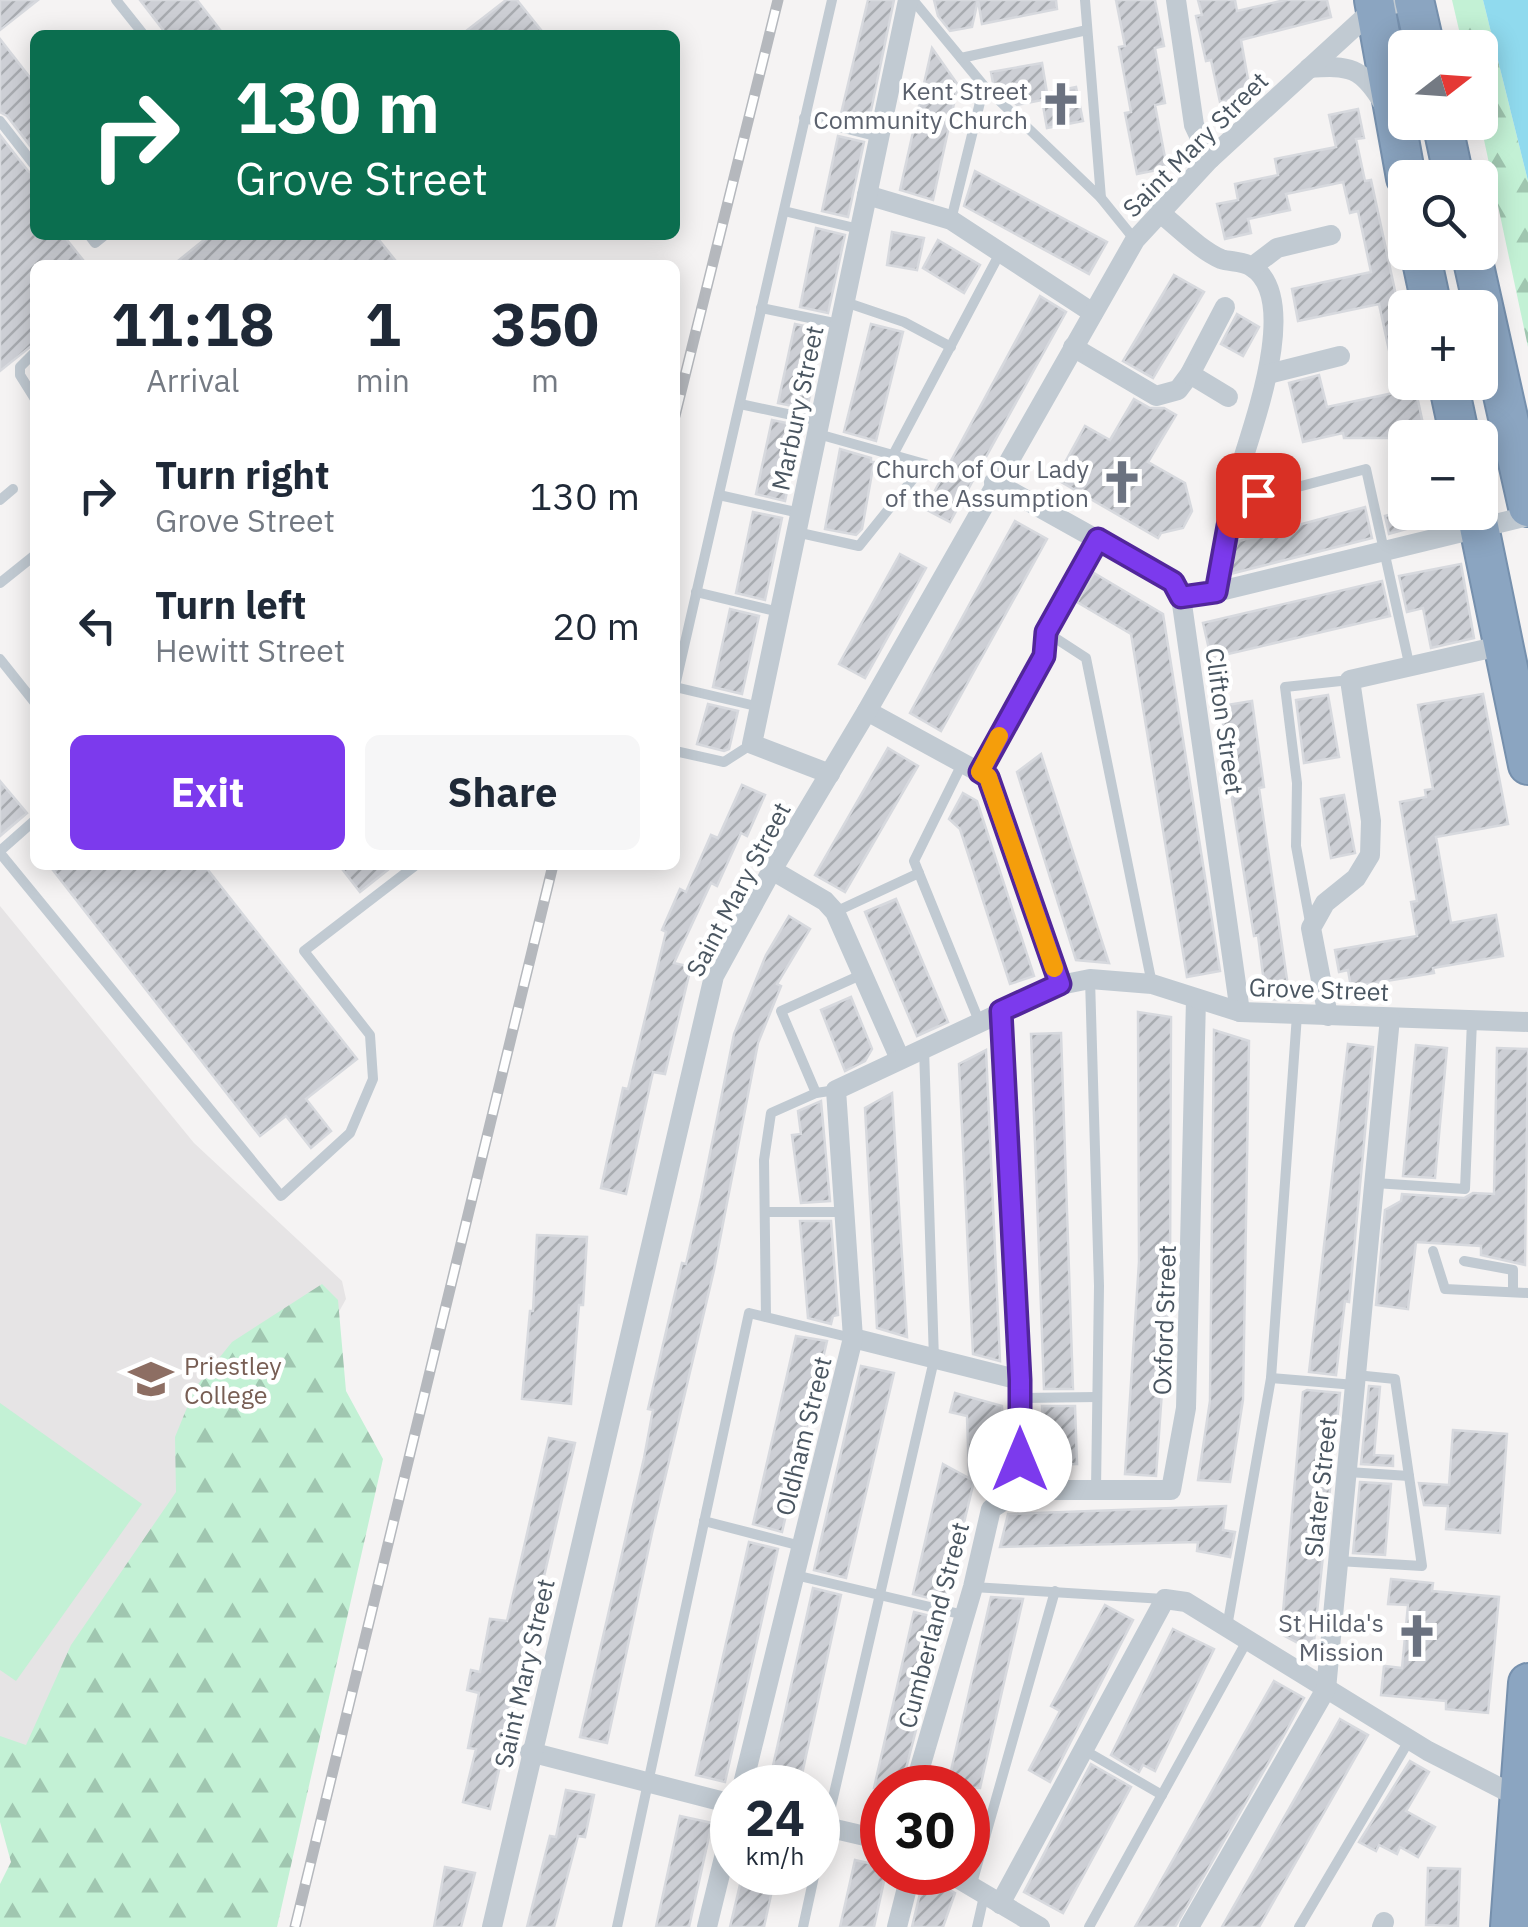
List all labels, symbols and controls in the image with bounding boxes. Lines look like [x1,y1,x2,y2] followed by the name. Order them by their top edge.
[1388,30,1498,140] north arrow
[1388,30,1498,530] map controls
[235,61,440,152] text: 130 m
[1115,64,1275,224] street label: Saint Mary Street
[70,70,200,200] icon: right
[813,74,1028,136] place label: Kent Street Community Church
[1037,80,1085,128] church icon: Kent Street Community Church
[235,149,488,207] text: Grove Street
[1388,160,1498,270] button: search
[111,284,275,363] text: 11:18
[365,284,401,363] text: 1
[491,284,599,363] text: 350
[1388,290,1498,400] button: +
[763,322,831,494] street label: Marbury Street
[146,359,240,401] text: Arrival
[356,359,410,401] text: min
[531,359,559,401] text: m
[1388,420,1498,530] button: −
[155,450,330,499] text: Turn right
[876,452,1090,514] place label: Church of Our Lady of the Assumption
[1216,453,1301,538] pin
[1098,458,1146,506] church icon: Church of Our Lady of the Assumption
[70,468,125,523] icon: right
[1231,468,1286,523] icon: arrive
[529,471,640,520] text: 130 m
[155,499,335,541] text: Grove Street
[155,580,306,629] text: Turn left
[70,598,125,653] icon: left
[552,601,640,650] text: 20 m
[155,629,345,671] text: Hewitt Street
[1198,645,1252,797] street label: Clifton Street
[70,735,345,850] button: Exit
[365,735,640,850] button: Share
[678,796,798,982] street label: Saint Mary Street
[1248,970,1390,1008] street label: Grove Street
[1145,1244,1183,1396] street label: Oxford Street
[184,1349,282,1411] place label: Priestley College
[767,1353,839,1519] street label: Oldham Street
[127,1355,175,1403] school or university icon: Priestley College
[968,1408,1072,1512] position arrow
[1296,1415,1344,1559] street label: Slater Street
[890,1518,976,1732] street label: Cumberland Street
[486,1575,562,1771] street label: Saint Mary Street
[1278,1606,1384,1668] place label: St Hilda's Mission
[1393,1612,1441,1660] church icon: St Hilda's Mission
[860,1765,990,1895] speed limit sign: 30
[745,1785,805,1850] text: 24
[746,1839,804,1872] text: km/h

